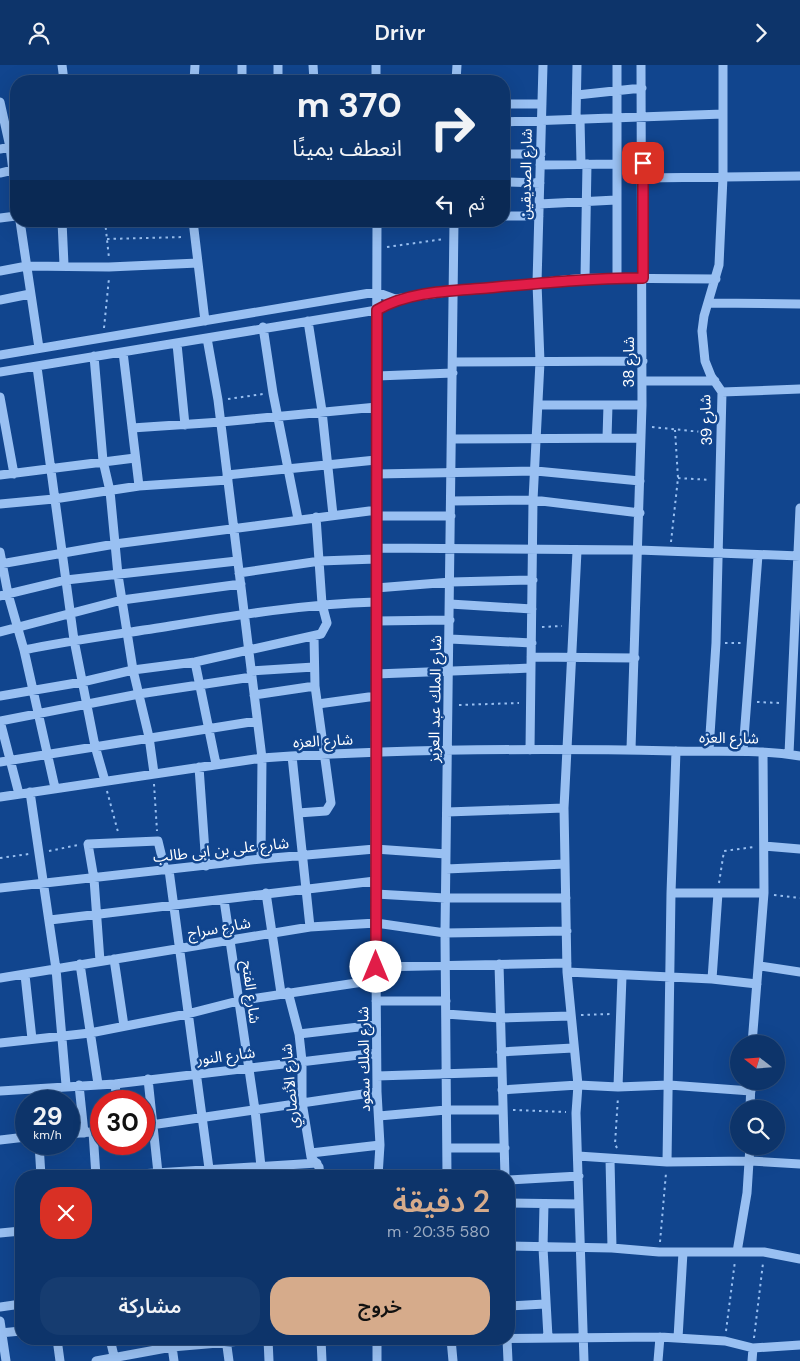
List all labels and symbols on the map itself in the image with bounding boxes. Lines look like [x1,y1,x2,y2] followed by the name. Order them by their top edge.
[515,128,539,220] street label: شارع الصديقين
[622,142,664,184] pin
[619,336,641,388] street label: شارع 38
[695,394,719,446] street label: شارع 39
[424,635,448,764] street label: شارع الملك عبد العزيز
[699,727,759,751] street label: شارع العزه
[293,729,354,755] street label: شارع العزه
[152,833,290,869] street label: شارع على بن ابى طالب
[186,913,253,945] street label: شارع سراج
[349,940,401,992] position arrow
[235,959,265,1025] street label: شارع الفتح
[353,1006,377,1112] street label: شارع الملك سعود
[730,1035,785,1090] north arrow
[195,1042,257,1072] street label: شارع النور
[276,1042,306,1129] street label: شارع الأنصاري
[90,1090,155,1155] speed limit sign: 30

